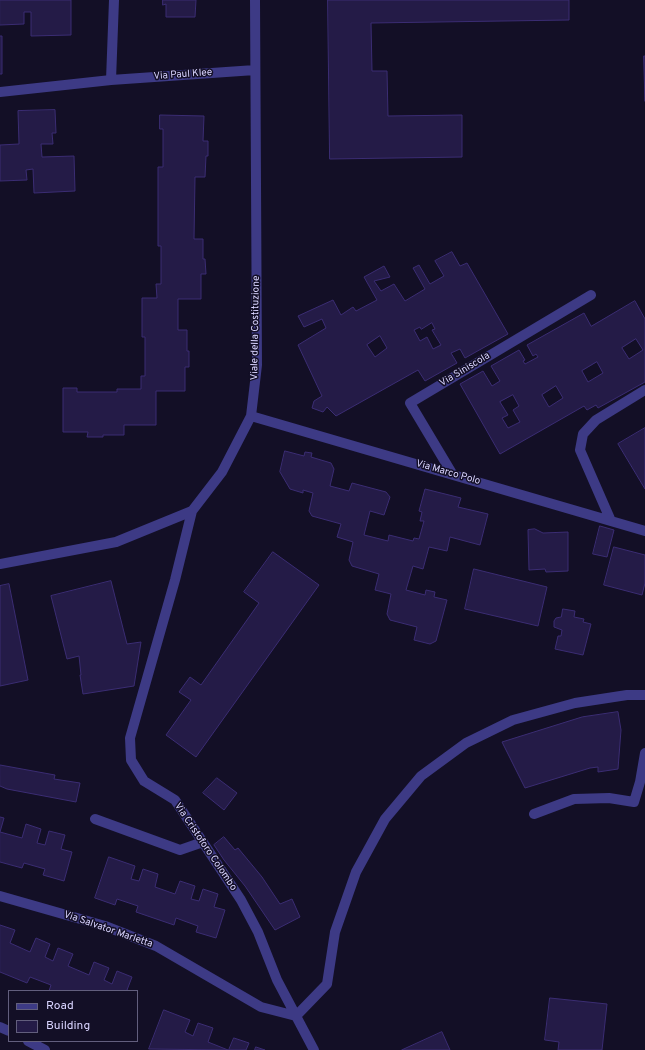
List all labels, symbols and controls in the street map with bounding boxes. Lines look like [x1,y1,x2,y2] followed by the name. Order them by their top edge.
[153,67,213,83] street label: Via Paul Klee
[249,276,263,380] street label: Viale della Costituzione
[438,350,492,390] street label: Via Siniscola
[414,458,482,488] street label: Via Marco Polo
[171,801,239,893] street label: Via Cristoforo Colombo
[62,909,154,951] street label: Via Salvator Marletta
[8,990,138,1042] legend
[46,998,74,1014] text: Road
[46,1018,90,1034] text: Building

